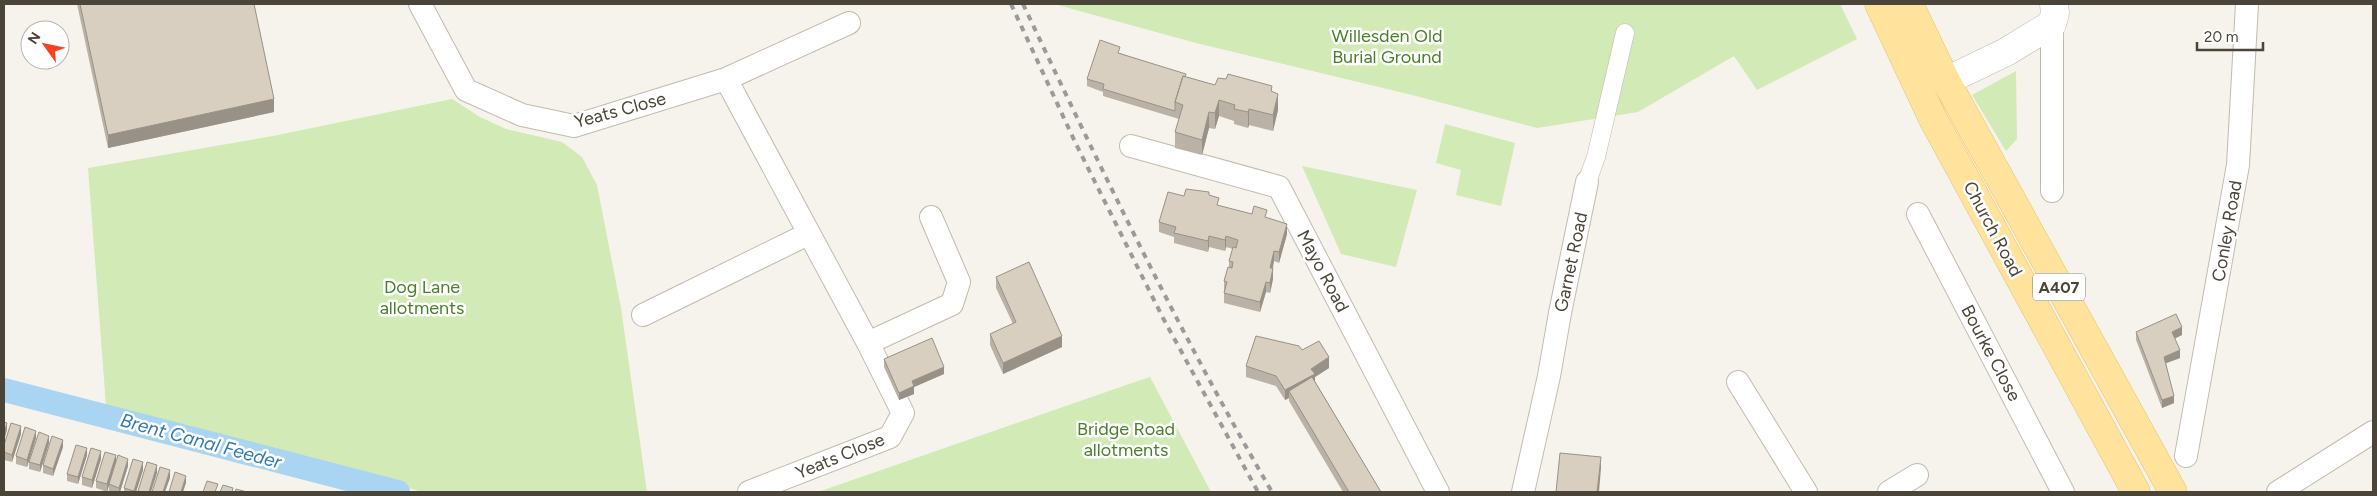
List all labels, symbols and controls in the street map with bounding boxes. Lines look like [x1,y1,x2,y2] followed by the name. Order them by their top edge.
[20,20,70,70] north arrow
[2197,20,2263,52] scale bar
[1332,25,1442,68] park label: Willesden Old Burial Ground
[2204,28,2238,46] text: 20 m
[24,29,45,47] text: N
[572,87,668,133] street label: Yeats Close
[1959,178,2027,280] street label: Church Road
[2207,179,2247,283] street label: Conley Road
[1550,210,1592,314] street label: Garnet Road
[1292,226,1354,316] street label: Mayo Road
[2033,274,2085,300] road number: A407
[380,276,464,319] park label: Dog Lane allotments
[1956,301,2026,405] street label: Bourke Close
[118,408,284,474] water label: Brent Canal Feeder
[1077,418,1175,461] park label: Bridge Road allotments
[792,428,888,484] street label: Yeats Close

